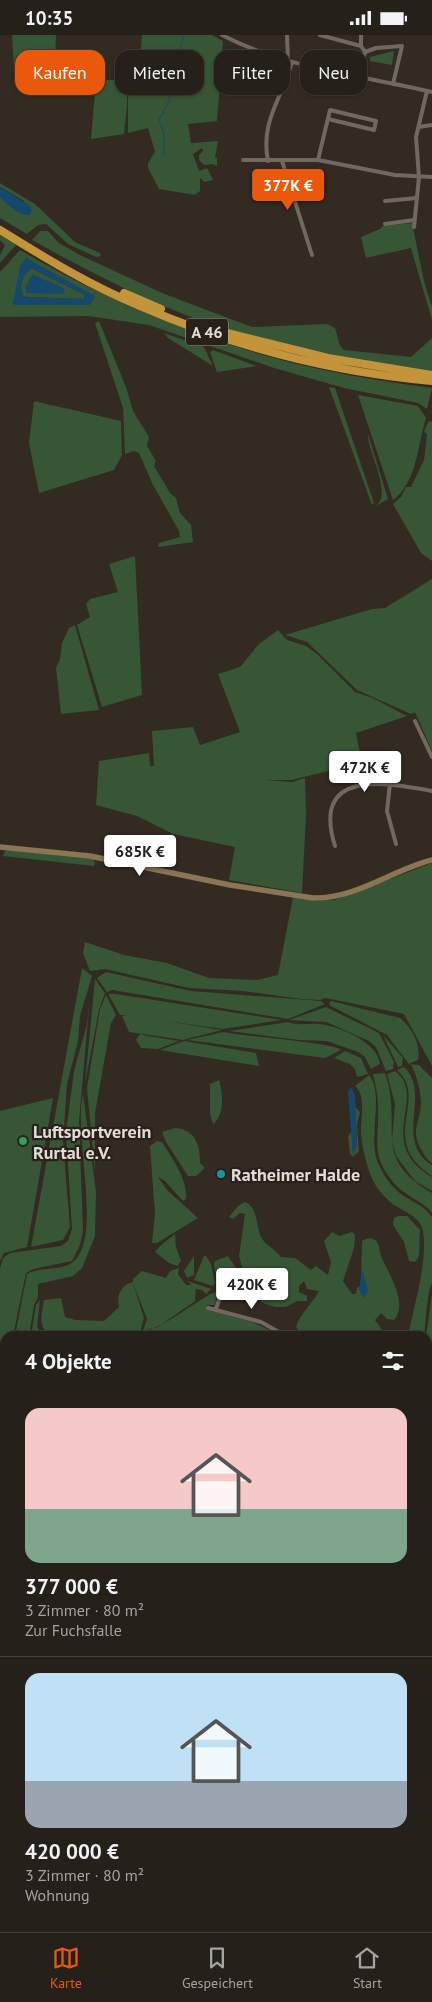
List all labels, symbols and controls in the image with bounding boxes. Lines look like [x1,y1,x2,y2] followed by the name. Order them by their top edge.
[25,6,73,30] text: 10:35
[15,50,105,95] chip: Kaufen
[115,50,204,95] chip: Mieten
[214,50,290,95] chip: Filter
[300,50,367,95] chip: Neu
[247,169,329,211] pin: 377K €
[263,175,313,195] text: 377K €
[186,319,228,345] road number: A 46
[324,751,406,793] pin: 472K €
[340,757,390,777] text: 472K €
[99,835,181,877] pin: 685K €
[115,841,165,861] text: 685K €
[33,1120,151,1164] place label: Luftsportverein Rurtal e.V.
[17,1135,29,1147] marker: Luftsportverein Rurtal e.V.
[231,1163,360,1186] place label: Ratheimer Halde
[215,1168,227,1180] marker: Ratheimer Halde
[211,1267,293,1310] pin: 420K €
[227,1274,277,1294] text: 420K €
[379,1347,407,1375] icon: filters
[25,1348,112,1375] text: 4 Objekte
[171,1440,261,1530] icon: home
[25,1573,118,1600] text: 377 000 €
[25,1600,144,1620] text: 3 Zimmer · 80 m²
[25,1620,122,1640] text: Zur Fuchsfalle
[171,1706,261,1796] icon: home
[25,1838,119,1865] text: 420 000 €
[25,1865,144,1885] text: 3 Zimmer · 80 m²
[25,1885,90,1905] text: Wohnung
[50,1944,82,1992] tab: Karte
[182,1944,253,1992] tab: Gespeichert
[353,1944,382,1992] tab: Start

